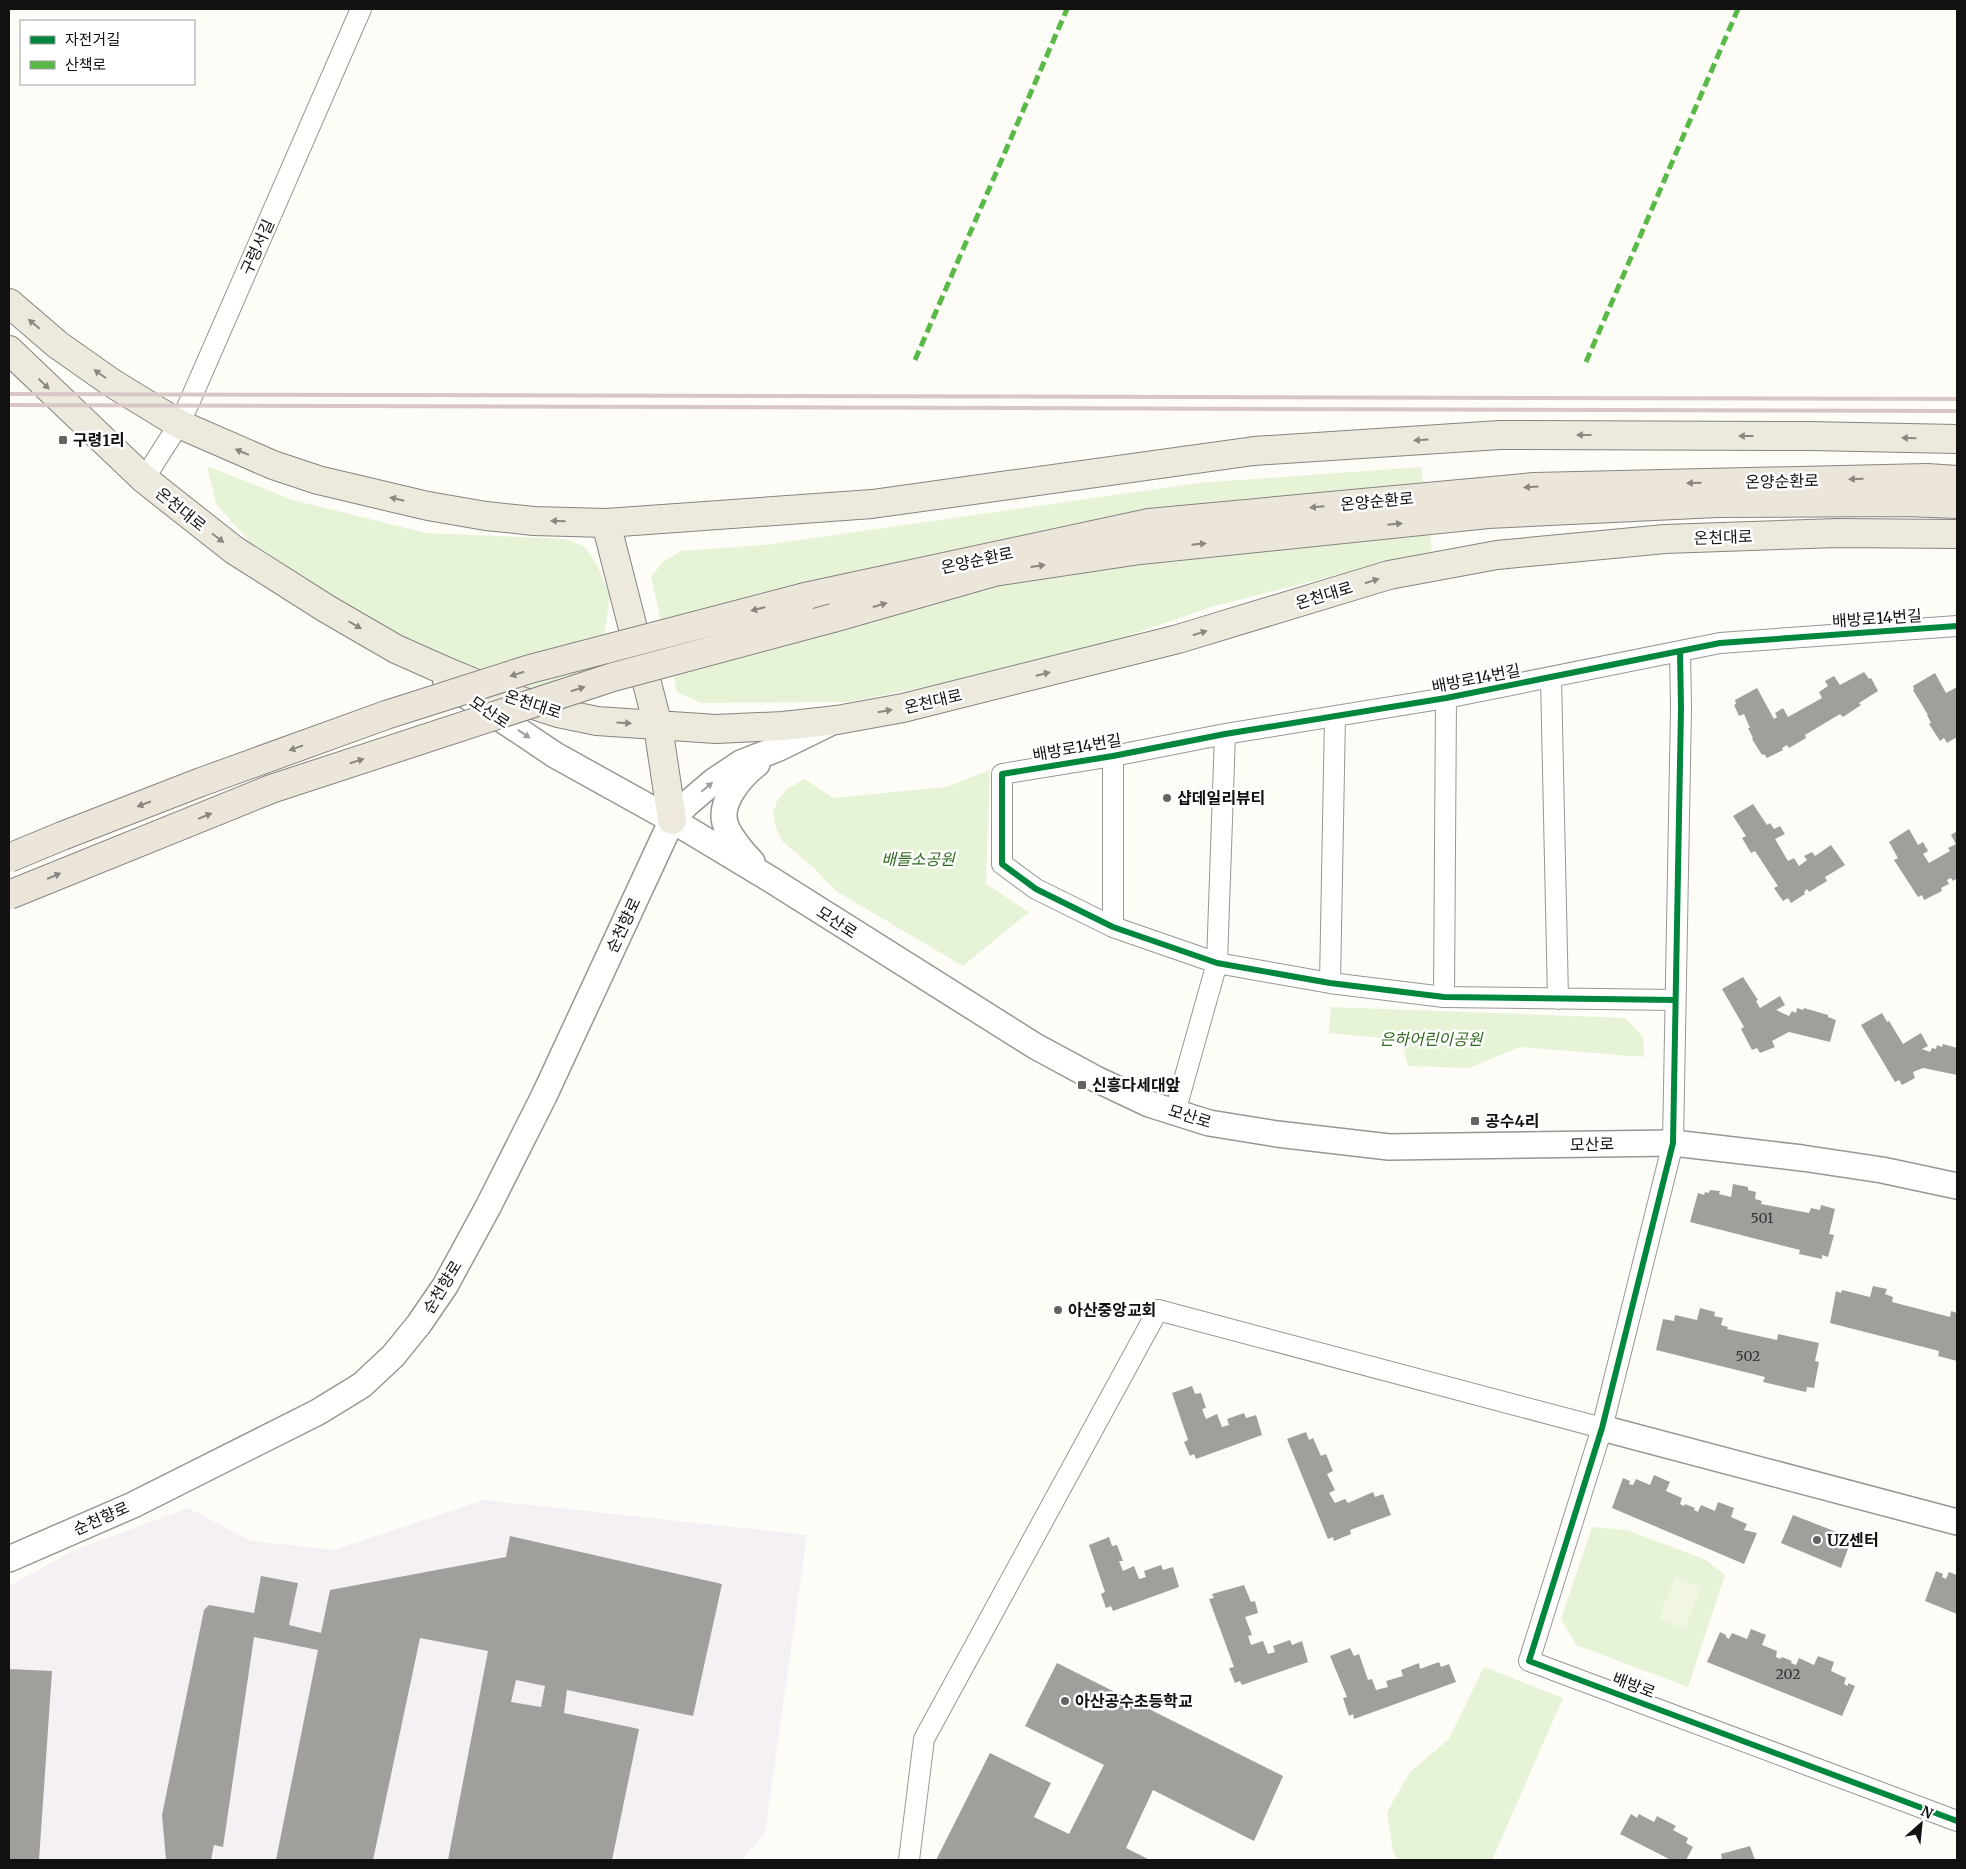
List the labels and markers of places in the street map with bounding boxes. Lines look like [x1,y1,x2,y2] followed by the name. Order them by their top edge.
[73,430,125,450] place label: 구령1리
[57,434,69,446] marker: 구령1리
[1177,788,1265,808] place label: 샵데일리뷰티
[1161,792,1173,804] marker: 샵데일리뷰티
[1092,1075,1181,1095] place label: 신흥다세대앞
[1076,1079,1088,1091] marker: 신흥다세대앞
[1485,1111,1539,1131] place label: 공수4리
[1469,1115,1481,1127] marker: 공수4리
[1068,1300,1156,1320] place label: 아산중앙교회
[1052,1304,1064,1316] marker: 아산중앙교회
[1827,1530,1879,1550] place label: UZ센터
[1811,1534,1823,1546] marker: UZ센터
[1075,1691,1193,1711] place label: 아산공수초등학교
[1059,1695,1071,1707] marker: 아산공수초등학교

